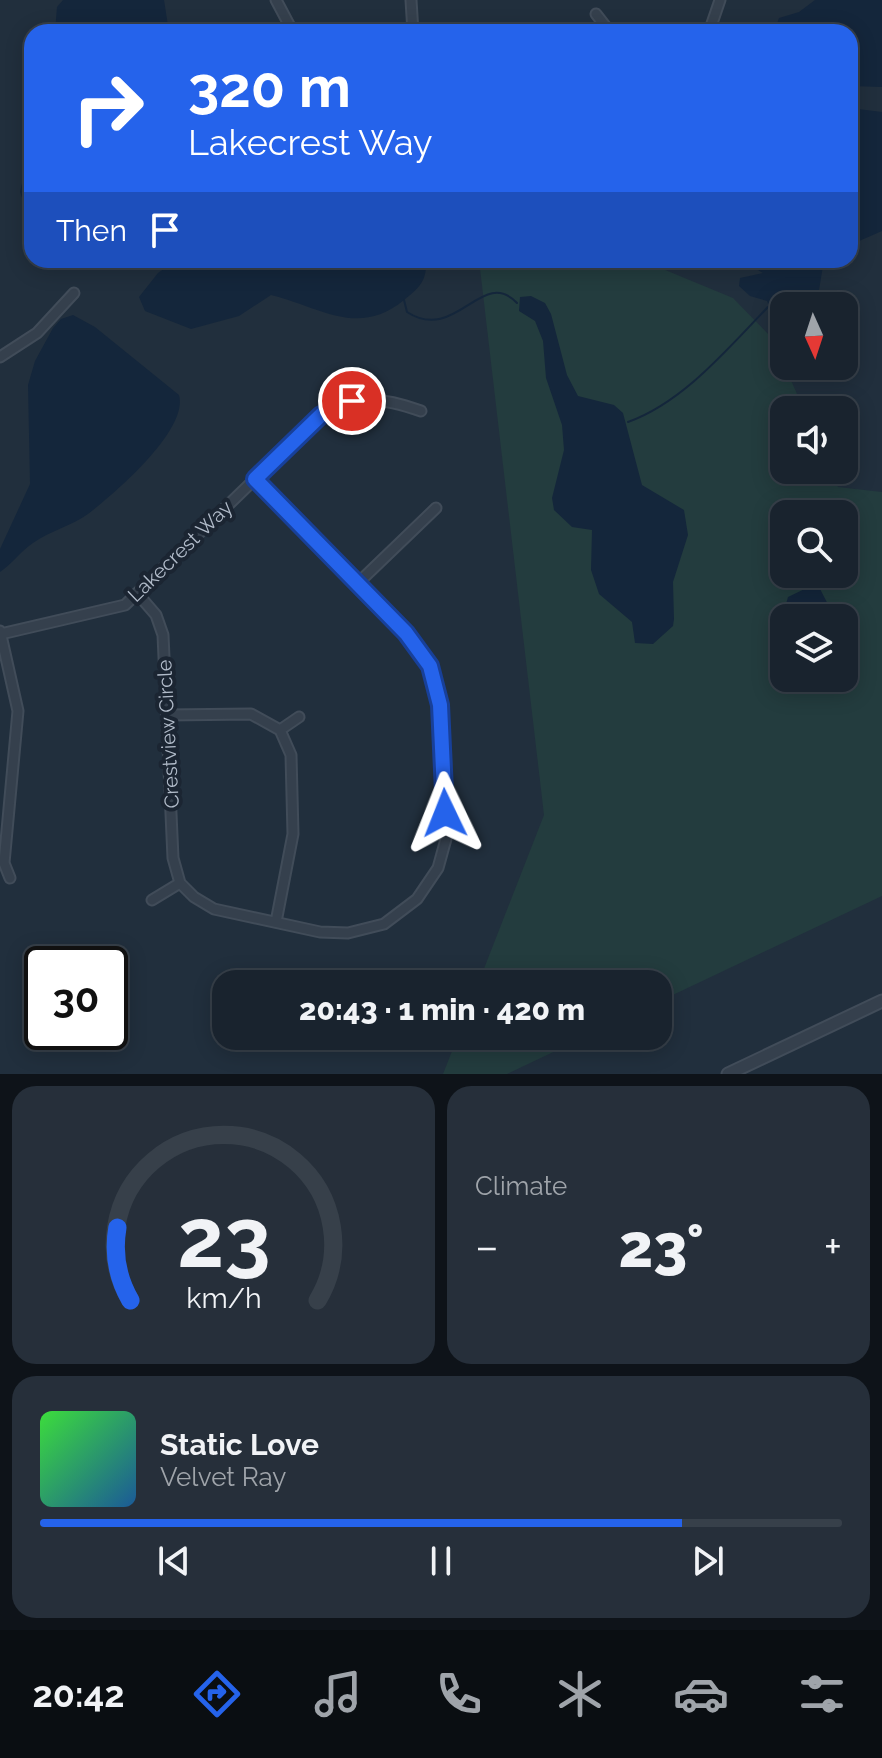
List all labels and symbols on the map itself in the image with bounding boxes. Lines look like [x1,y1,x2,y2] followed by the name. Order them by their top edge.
[770,292,858,380] north arrow
[318,367,386,435] pin
[123,495,237,607] street label: Lakecrest Way
[152,659,184,809] street label: Crestview Circle
[403,771,487,855] position arrow
[24,946,128,1050] speed limit sign: 30

